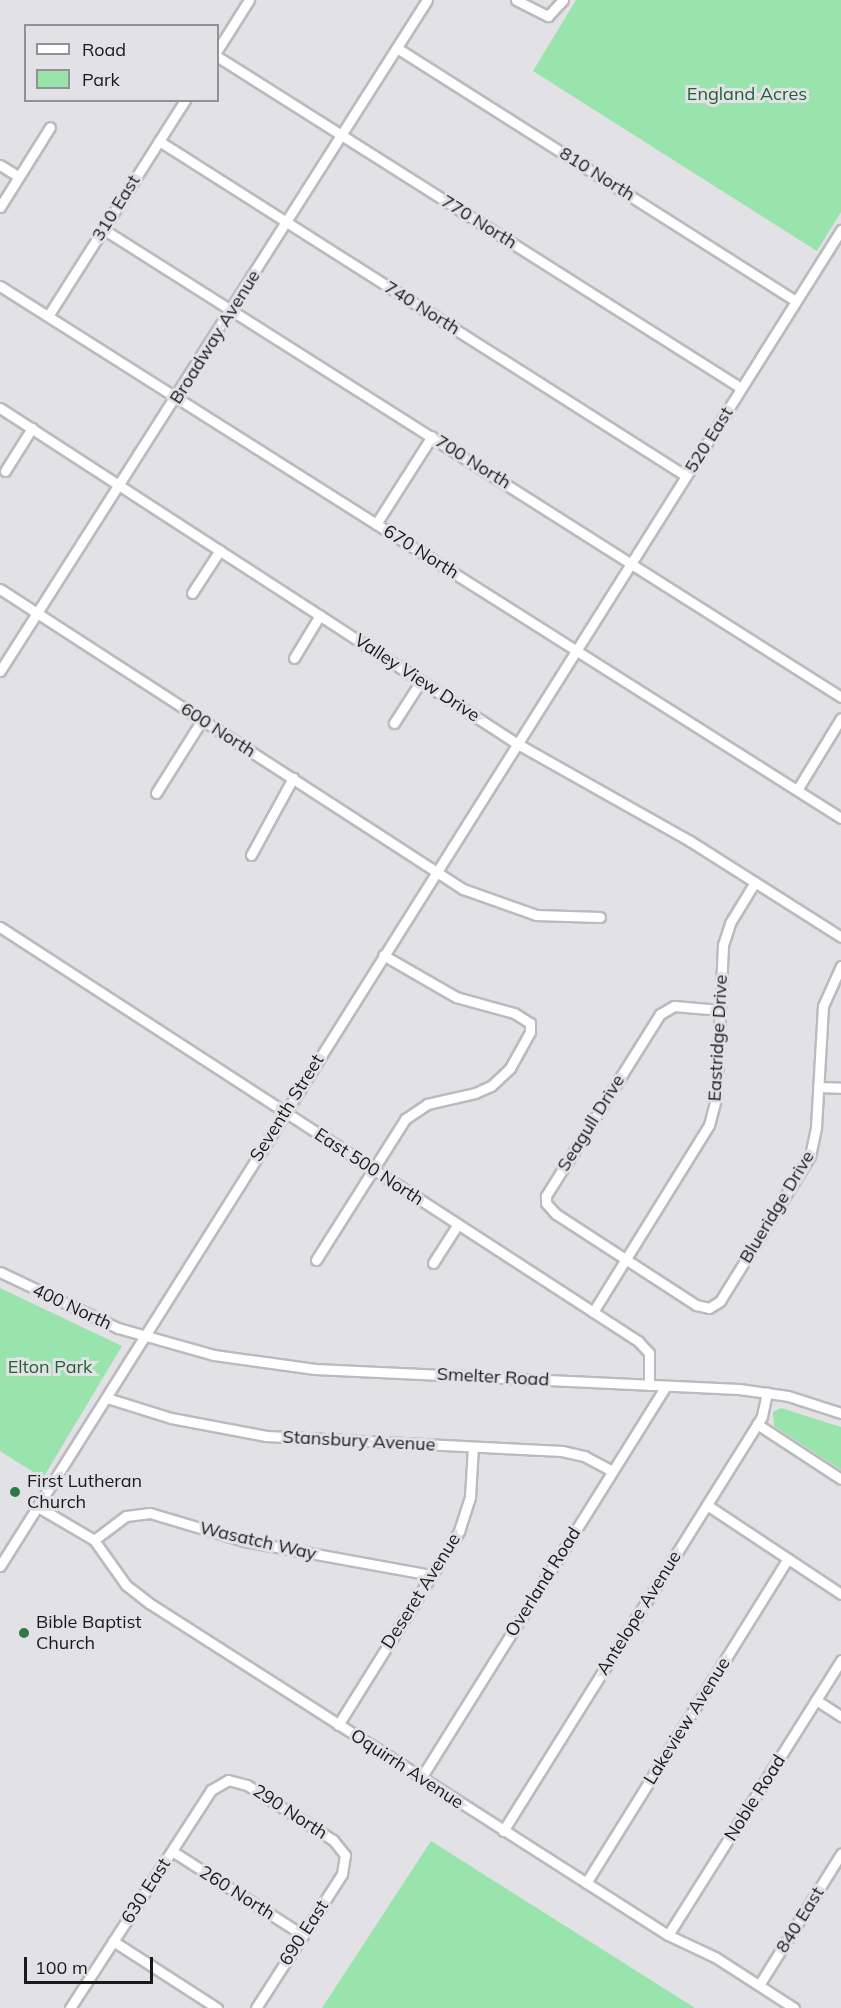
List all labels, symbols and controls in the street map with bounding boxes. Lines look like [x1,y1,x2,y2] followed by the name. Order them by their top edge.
[24,24,219,102] legend
[82,38,126,61] text: Road
[82,68,120,91] text: Park
[687,83,807,105] park label: England Acres
[555,142,639,206] street label: 810 North
[87,171,145,245] street label: 310 East
[437,190,521,254] street label: 770 North
[165,266,265,408] street label: Broadway Avenue
[380,276,464,340] street label: 740 North
[680,403,738,477] street label: 520 East
[431,430,515,494] street label: 700 North
[379,520,463,584] street label: 670 North
[350,629,484,727] street label: Valley View Drive
[177,698,259,762] street label: 600 North
[704,974,732,1102] street label: Eastridge Drive
[246,1051,328,1165] street label: Seventh Street
[553,1071,629,1175] street label: Seagull Drive
[310,1124,428,1210] street label: East 500 North
[735,1147,819,1267] street label: Blueridge Drive
[29,1279,115,1335] street label: 400 North
[8,1356,92,1378] park label: Elton Park
[436,1363,550,1391] street label: Smelter Road
[282,1426,436,1456] street label: Stansbury Avenue
[27,1471,142,1514] place label: First Lutheran Church
[8,1485,22,1499] marker: First Lutheran Church
[198,1517,318,1565] street label: Wasatch Way
[501,1523,585,1641] street label: Overland Road
[377,1529,465,1653] street label: Deseret Avenue
[592,1547,686,1679] street label: Antelope Avenue
[36,1612,142,1654] place label: Bible Baptist Church
[17,1626,31,1640] marker: Bible Baptist Church
[639,1653,735,1789] street label: Lakeview Avenue
[346,1724,468,1814] street label: Oquirrh Avenue
[720,1751,790,1845] street label: Noble Road
[249,1780,331,1844] street label: 290 North
[117,1854,175,1928] street label: 630 East
[195,1861,279,1925] street label: 260 North
[771,1883,829,1957] street label: 840 East
[275,1896,333,1970] street label: 690 East
[27,1945,156,1983] scale bar
[35,1956,88,1979] text: 100 m

